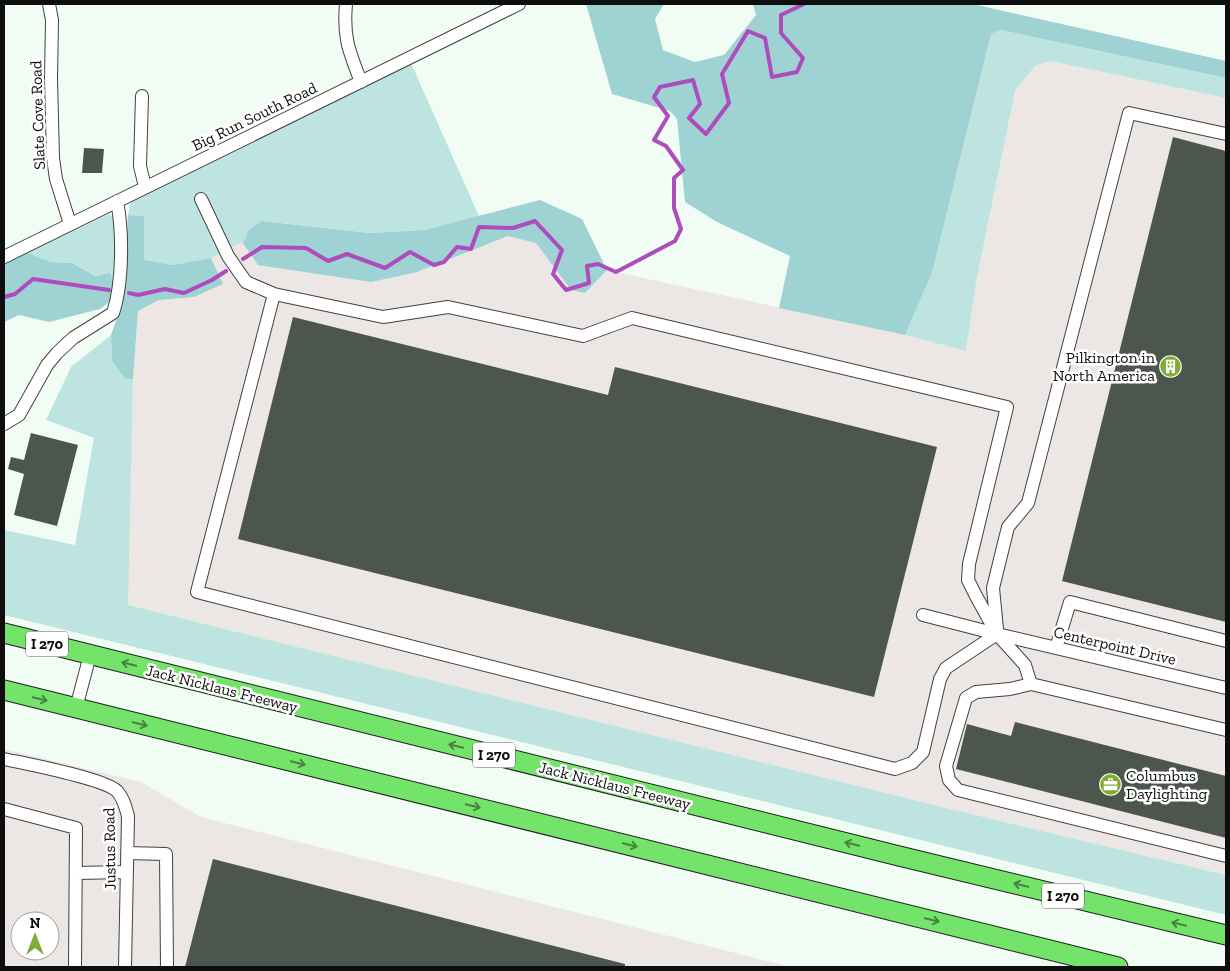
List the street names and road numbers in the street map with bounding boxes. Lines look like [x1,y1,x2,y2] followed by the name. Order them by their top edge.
[26,60,49,170] street label: Slate Cove Road
[189,78,320,155] street label: Big Run South Road
[1052,622,1178,669] street label: Centerpoint Drive
[26,632,68,656] road number: I 270
[144,660,300,717] street label: Jack Nicklaus Freeway
[473,742,515,768] road number: I 270
[537,757,693,814] street label: Jack Nicklaus Freeway
[99,807,120,891] street label: Justus Road
[1042,884,1084,908] road number: I 270

